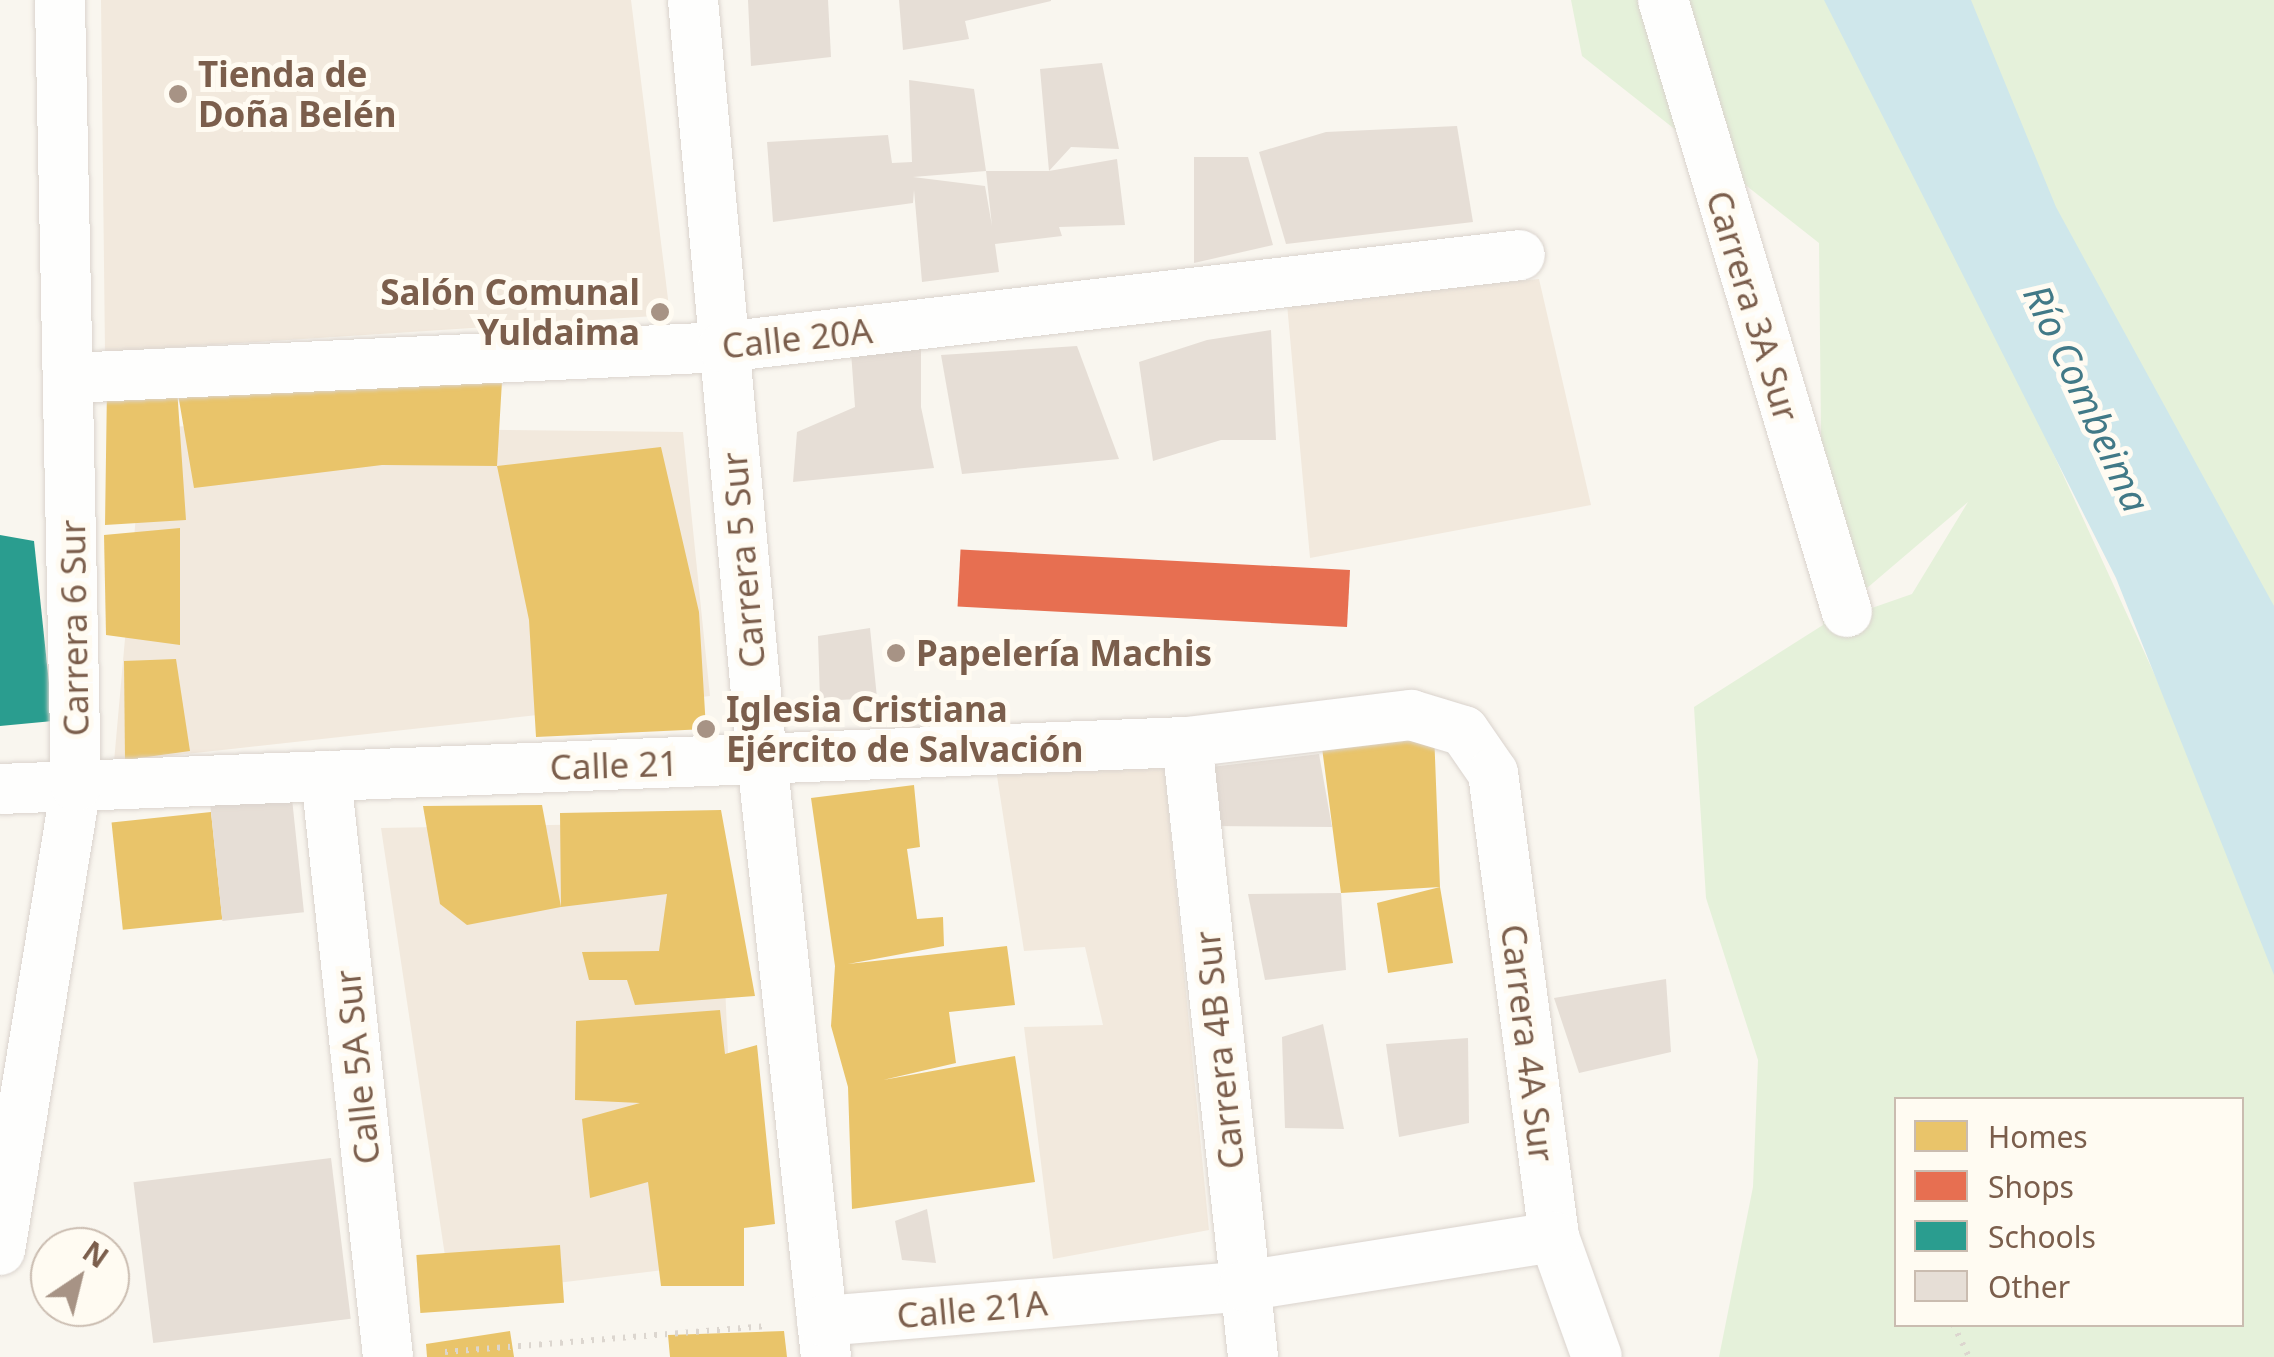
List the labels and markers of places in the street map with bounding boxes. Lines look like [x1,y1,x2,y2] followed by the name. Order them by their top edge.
[198,53,397,135] place label: Tienda de Doña Belén
[167,83,189,105] marker: Tienda de Doña Belén
[380,271,640,353] place label: Salón Comunal Yuldaima
[649,301,671,323] marker: Salón Comunal Yuldaima
[916,632,1212,674] place label: Papelería Machis
[885,642,907,664] marker: Papelería Machis
[726,688,1083,770] place label: Iglesia Cristiana Ejército de Salvación
[695,718,717,740] marker: Iglesia Cristiana Ejército de Salvación

